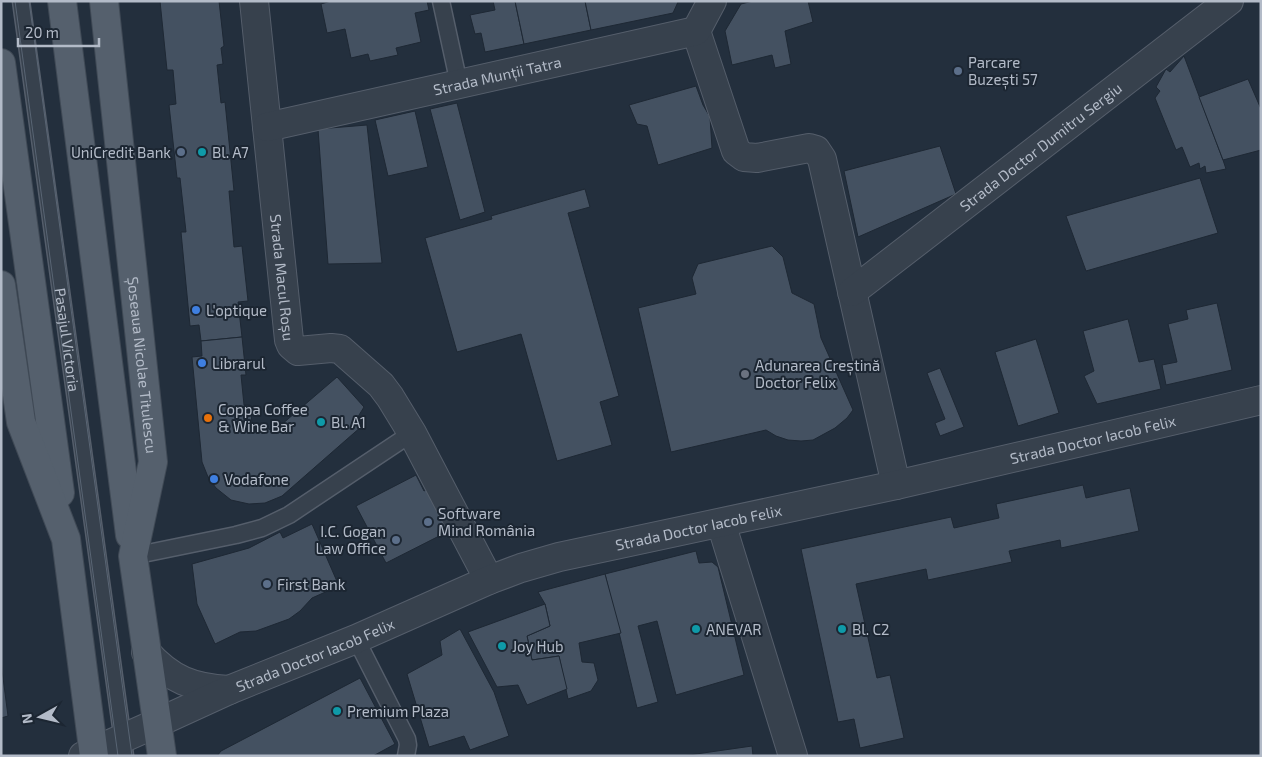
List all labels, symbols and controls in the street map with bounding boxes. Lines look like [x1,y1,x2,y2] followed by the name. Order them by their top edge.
[18,15,99,47] scale bar
[25,23,59,41] text: 20 m
[432,52,563,99] street label: Strada Munții Tatra
[968,53,1038,90] place label: Parcare Buzești 57
[952,65,964,77] marker: Parcare Buzești 57
[956,78,1125,215] street label: Strada Doctor Dumitru Sergiu
[71,143,171,161] place label: UniCredit Bank
[212,143,249,161] place label: Bl. A7
[175,146,187,158] marker: UniCredit Bank
[196,146,208,158] marker: Bl. A7
[267,213,298,342] street label: Strada Macul Roșu
[122,276,161,454] street label: Șoseaua Nicolae Titulescu
[52,287,84,393] street label: Pasajul Victoria
[206,301,267,319] place label: L'optique
[190,304,202,316] marker: L'optique
[212,354,266,372] place label: Librarul
[755,356,880,391] place label: Adunarea Creștină Doctor Felix
[196,357,208,369] marker: Librarul
[739,368,751,380] marker: Adunarea Creștină Doctor Felix
[218,400,308,435] place label: Coppa Coffee & Wine Bar
[1008,411,1178,467] street label: Strada Doctor Iacob Felix
[202,412,214,424] marker: Coppa Coffee & Wine Bar
[331,413,366,431] place label: Bl. A1
[315,416,327,428] marker: Bl. A1
[224,470,289,488] place label: Vodafone
[208,473,220,485] marker: Vodafone
[614,501,783,554] street label: Strada Doctor Iacob Felix
[438,504,535,539] place label: Software Mind România
[422,516,434,528] marker: Software Mind România
[315,522,386,557] place label: I.C. Gogan Law Office
[390,534,402,546] marker: I.C. Gogan Law Office
[277,575,346,593] place label: First Bank
[261,578,273,590] marker: First Bank
[233,614,397,695] street label: Strada Doctor Iacob Felix
[706,620,762,638] place label: ANEVAR
[852,620,890,638] place label: Bl. C2
[690,623,702,635] marker: ANEVAR
[836,623,848,635] marker: Bl. C2
[512,637,564,655] place label: Joy Hub
[496,640,508,652] marker: Joy Hub
[15,692,65,742] north arrow
[347,702,449,720] place label: Premium Plaza
[331,705,343,717] marker: Premium Plaza
[18,713,36,725] text: N

